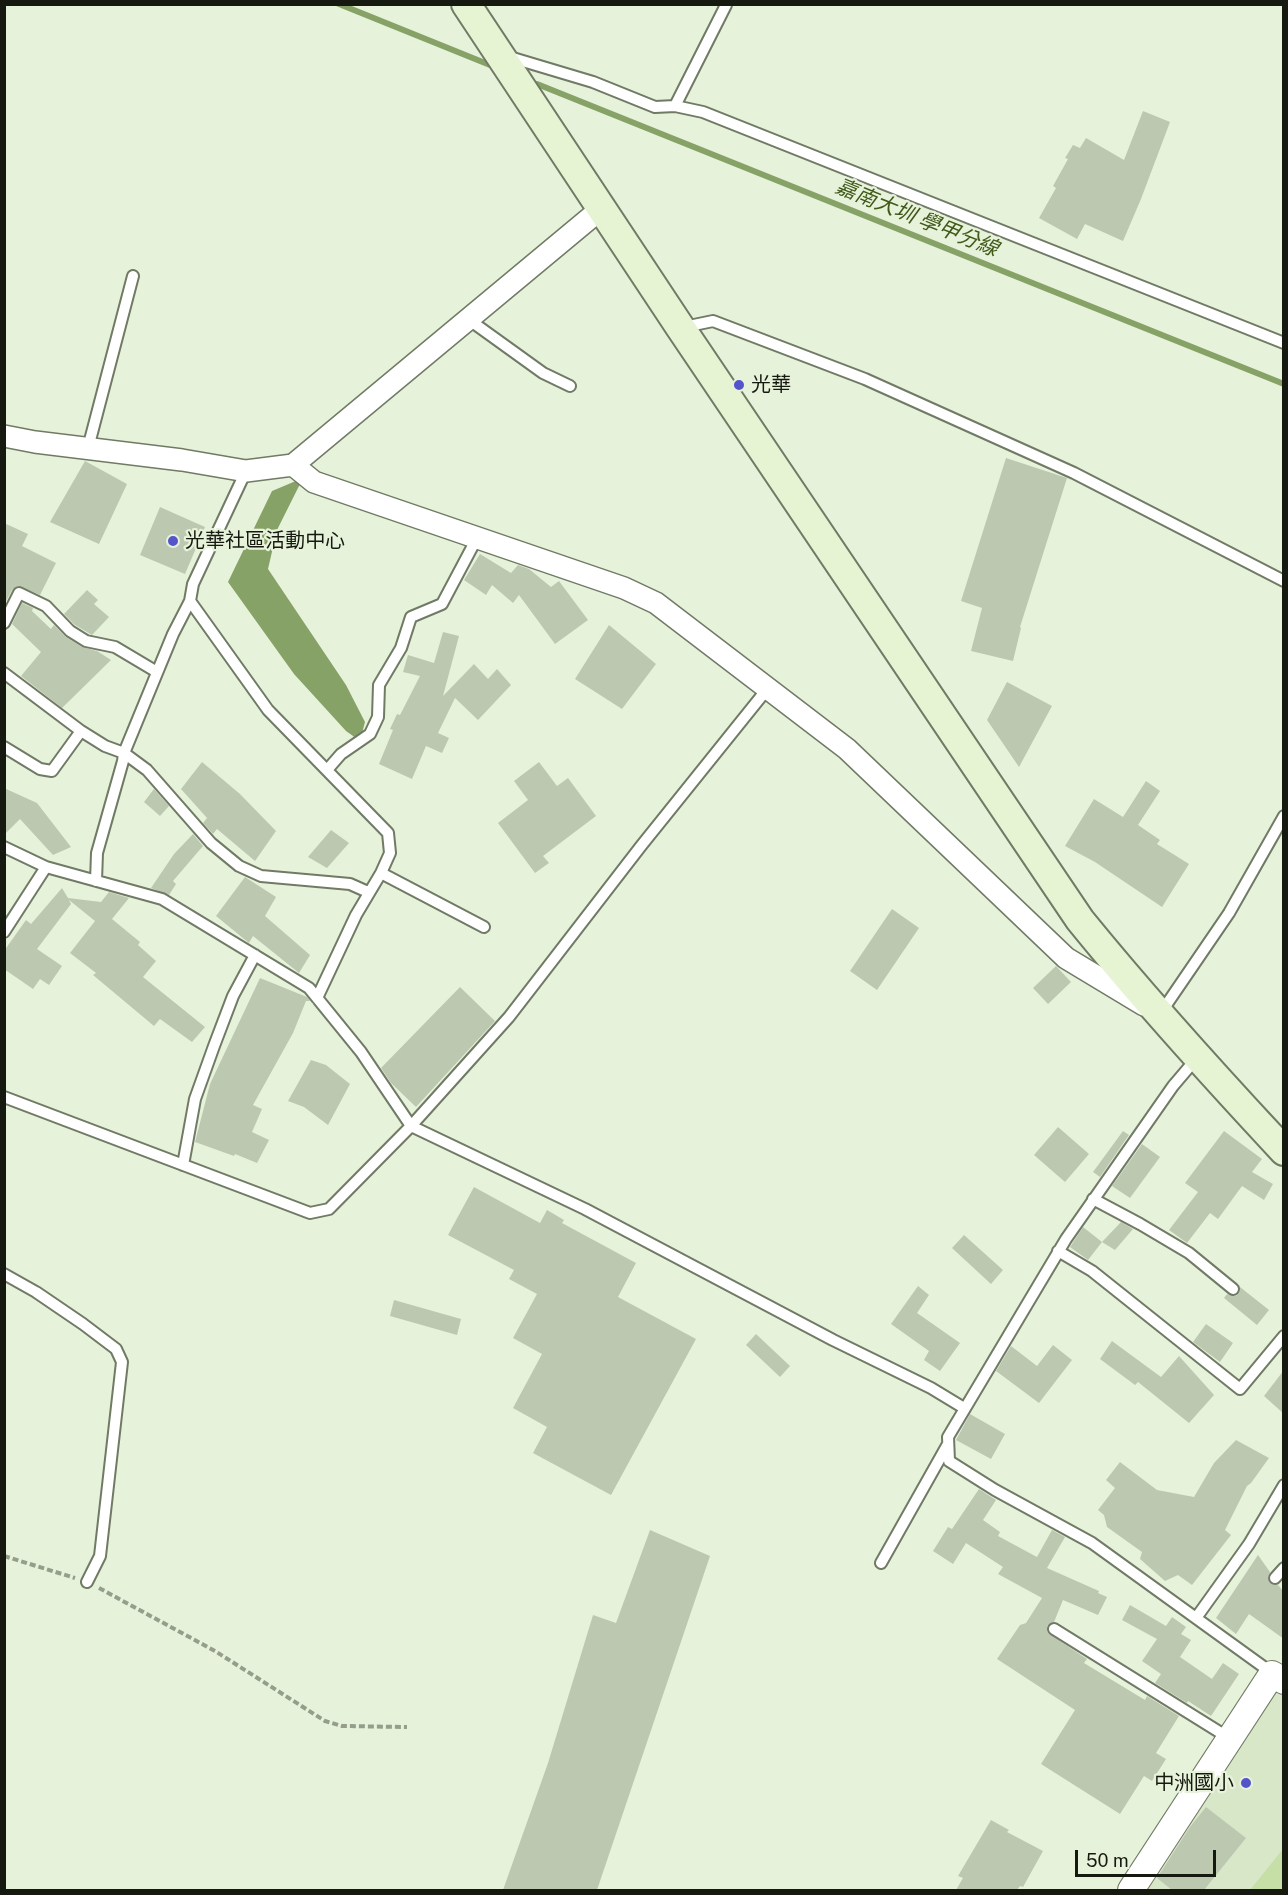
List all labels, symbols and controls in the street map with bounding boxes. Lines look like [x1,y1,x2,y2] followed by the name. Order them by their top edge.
[832,174,1002,262] water label: 嘉南大圳 學甲分線
[751,373,791,397] place label: 光華
[732,378,746,392] marker: 光華
[185,529,345,553] place label: 光華社區活動中心
[166,534,180,548] marker: 光華社區活動中心
[1154,1771,1234,1795] place label: 中洲國小
[1239,1776,1253,1790] marker: 中洲國小
[1078,1838,1219,1876] scale bar
[1086,1850,1129,1871] text: 50 m

